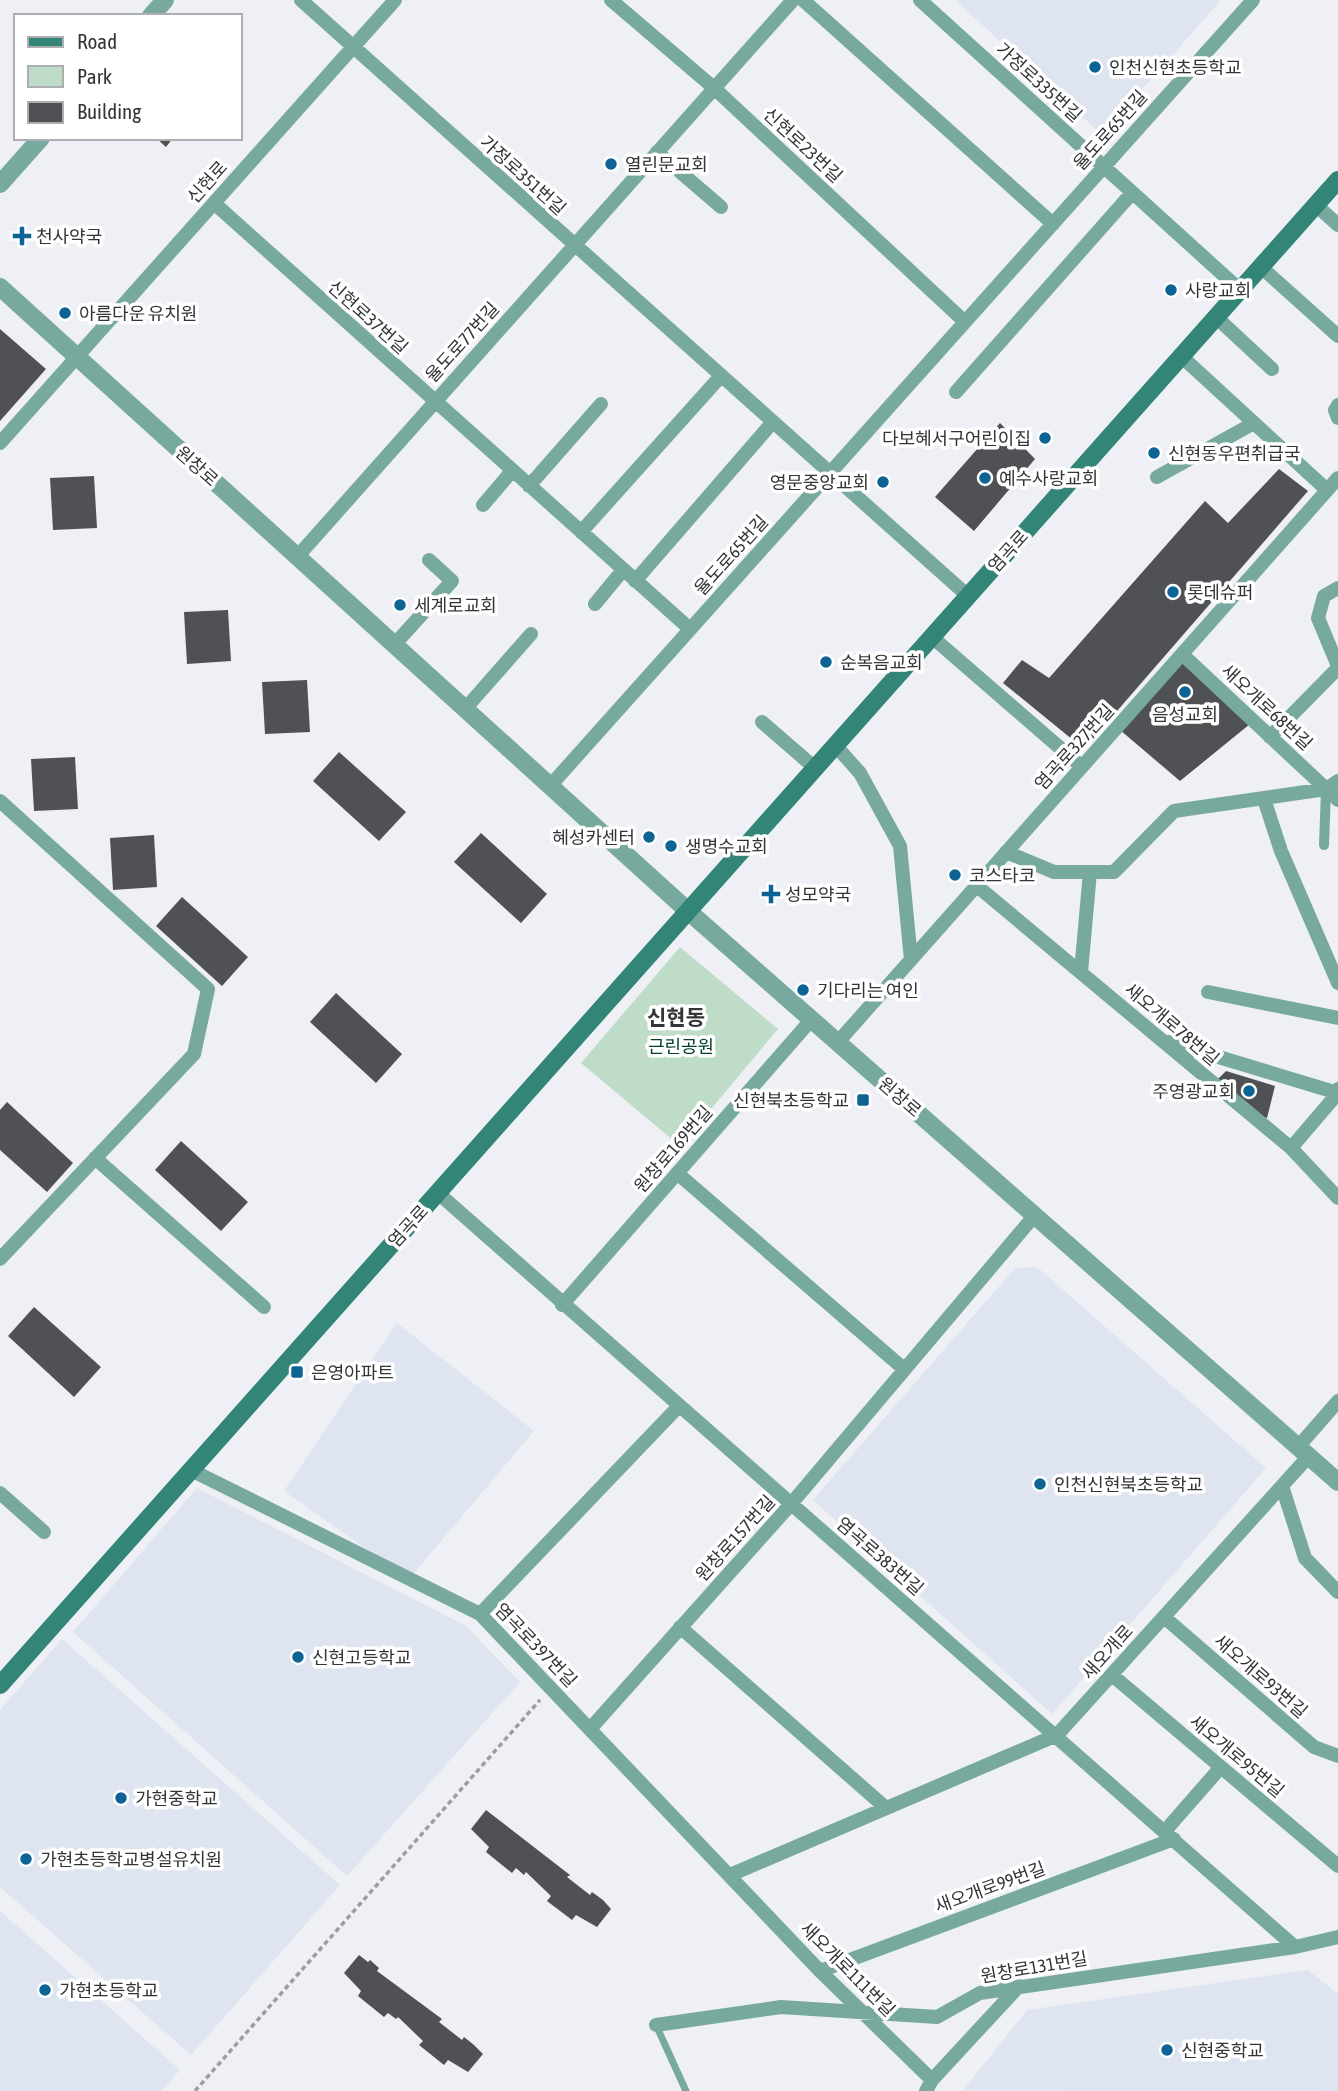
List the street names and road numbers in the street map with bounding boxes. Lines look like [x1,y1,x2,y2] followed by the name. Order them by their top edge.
[992,38,1086,126] street label: 가정로335번길
[1069,86,1151,174] street label: 율도로65번길
[759,103,847,187] street label: 신현로23번길
[476,131,570,219] street label: 가정로351번길
[183,157,231,207] street label: 신현로
[324,276,412,358] street label: 신현로37번길
[421,298,503,386] street label: 율도로77번길
[172,442,222,490] street label: 원창로
[690,511,772,599] street label: 율도로65번길
[984,526,1032,576] street label: 염곡로
[1217,660,1317,754] street label: 새오개로68번길
[1030,700,1118,794] street label: 염곡로327번길
[1121,979,1223,1069] street label: 새오개로78번길
[874,1073,926,1121] street label: 원창로
[630,1101,716,1197] street label: 원창로169번길
[384,1201,432,1251] street label: 염곡로
[691,1491,779,1585] street label: 원창로157번길
[832,1513,928,1599] street label: 염곡로383번길
[491,1599,581,1691] street label: 염곡로397번길
[1077,1620,1137,1684] street label: 새오개로
[1210,1630,1312,1722] street label: 새오개로93번길
[1186,1711,1288,1801] street label: 새오개로95번길
[932,1857,1048,1917] street label: 새오개로99번길
[796,1917,900,2021] street label: 새오개로111번길
[979,1947,1089,1987] street label: 원창로131번길

